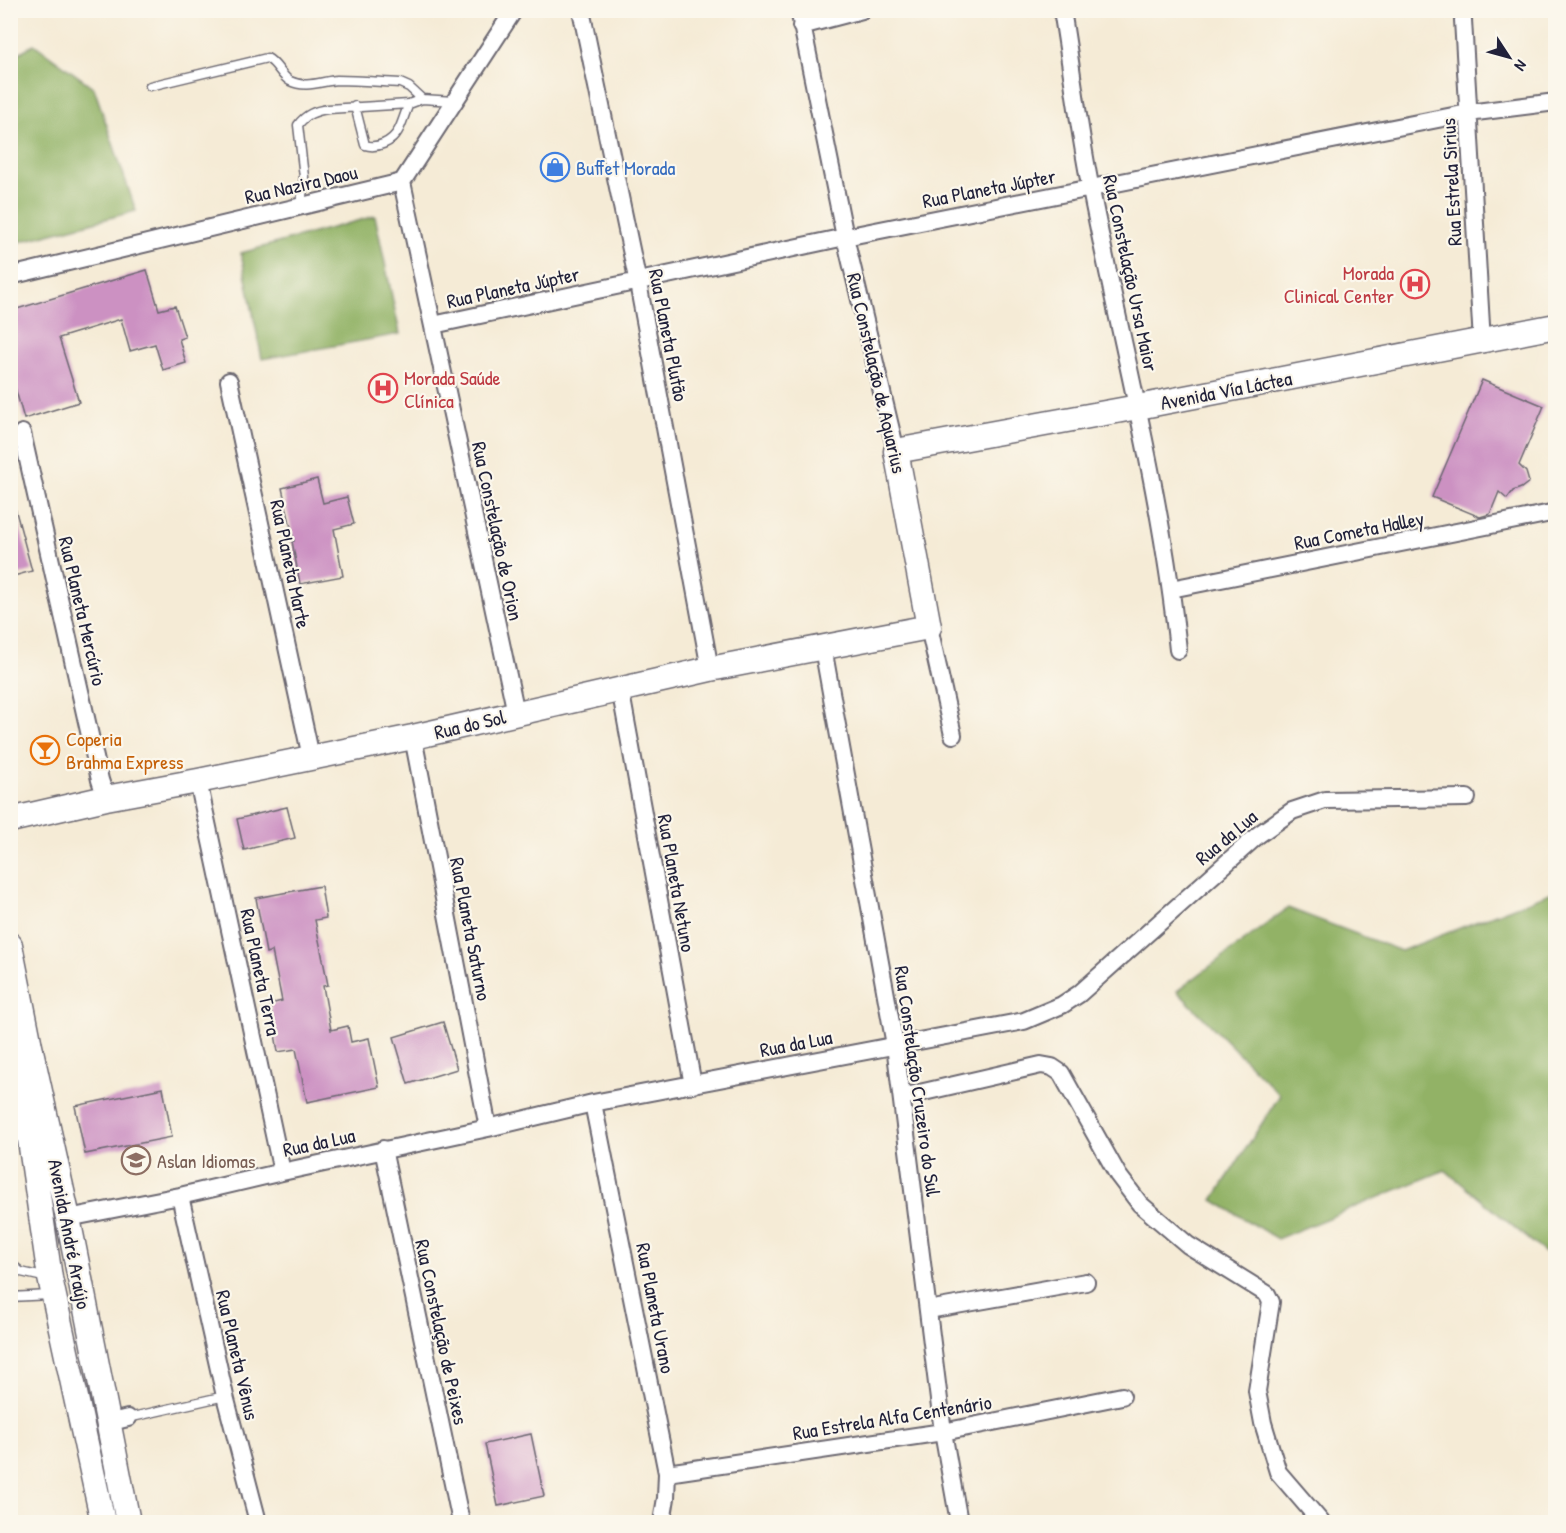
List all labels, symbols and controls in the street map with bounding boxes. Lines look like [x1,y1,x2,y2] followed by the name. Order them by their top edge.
[1479,27,1539,87] north arrow
[1509,56,1533,76] text: N
[1434,117,1468,247] street label: Rua Estrela Sirius
[539,151,571,183] shop icon: Buffet Morada
[576,154,675,181] place label: Buffet Morada
[242,158,360,210] street label: Rua Nazira Daou
[920,162,1058,214] street label: Rua Planeta Júpter
[1097,172,1165,374] street label: Rua Constelação Ursa Maior
[1284,259,1394,309] place label: Morada Clinical Center
[444,260,582,314] street label: Rua Planeta Júpter
[643,266,695,404] street label: Rua Planeta Plutão
[1399,268,1431,300] hospital icon: Morada Clinical Center
[841,270,913,476] street label: Rua Constelação de Aquarius
[404,364,501,414] place label: Morada Saúde Clínica
[1158,364,1294,416] street label: Avenida Vía Láctea
[367,372,399,404] hospital icon: Morada Saúde Clínica
[466,439,530,623] street label: Rua Constelação de Orion
[264,497,318,631] street label: Rua Planeta Marte
[1292,504,1426,556] street label: Rua Cometa Halley
[53,534,113,688] street label: Rua Planeta Mercúrio
[432,703,509,745] street label: Rua do Sol
[66,725,184,775] place label: Coperia Brahma Express
[29,734,61,766] bar icon: Coperia Brahma Express
[1189,803,1263,871] street label: Rua da Lua
[652,812,702,954] street label: Rua Planeta Netuno
[444,855,498,1003] street label: Rua Planeta Saturno
[234,906,288,1038] street label: Rua Planeta Terra
[888,964,948,1199] street label: Rua Constelação Cruzeiro do Sul
[758,1023,835,1063] street label: Rua da Lua
[280,1121,358,1163] street label: Rua da Lua
[120,1144,152,1176] school or university icon: Aslan Idiomas
[157,1147,256,1174] place label: Aslan Idiomas
[42,1157,98,1311] street label: Avenida André Araújo
[409,1237,475,1427] street label: Rua Constelação de Peixes
[630,1241,682,1375] street label: Rua Planeta Urano
[210,1287,266,1423] street label: Rua Planeta Vênus
[791,1388,993,1446] street label: Rua Estrela Alfa Centenário

